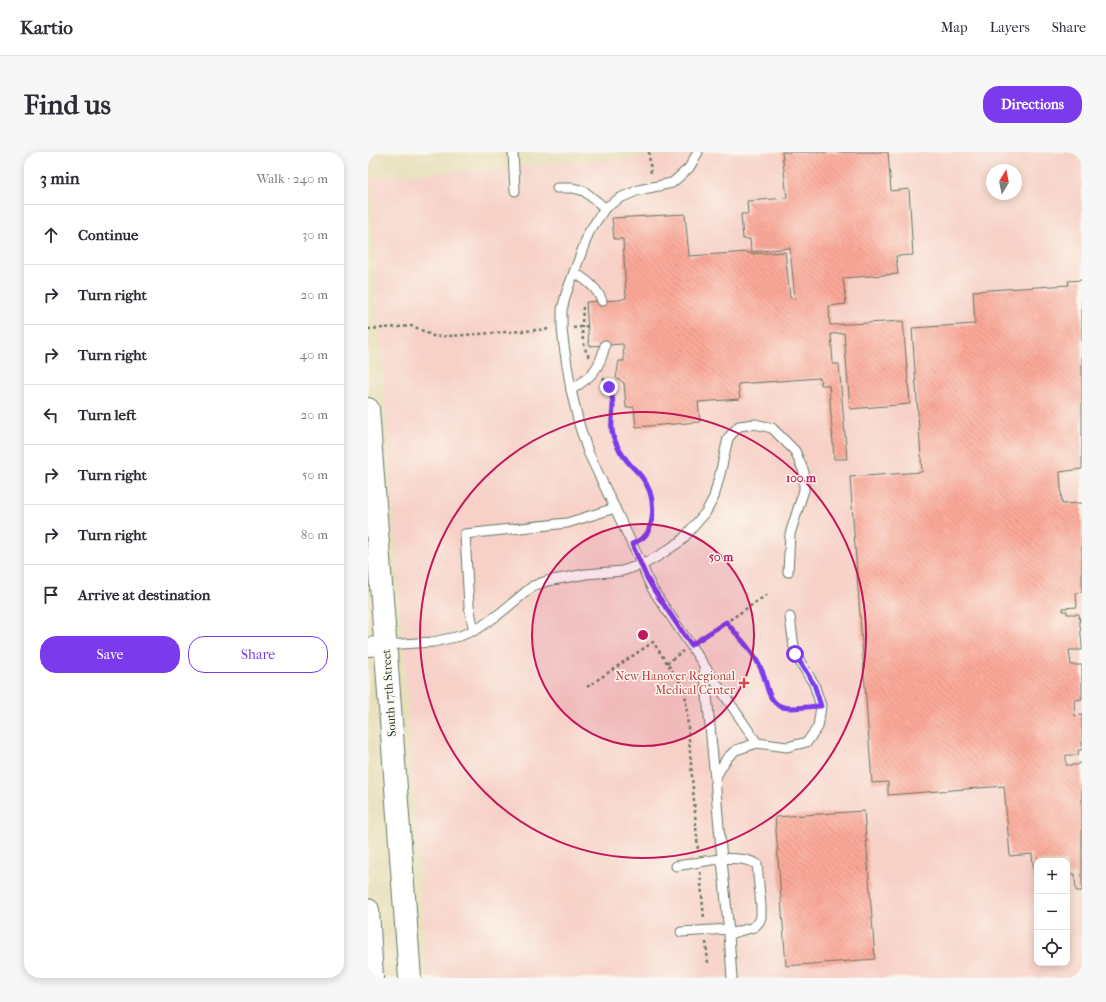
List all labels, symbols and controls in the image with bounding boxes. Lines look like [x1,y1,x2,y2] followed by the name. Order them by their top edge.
[20,17,73,39] text: Kartio
[941,19,968,36] text: Map
[990,19,1030,36] text: Layers
[1052,19,1086,36] text: Share
[983,86,1082,123] button: Directions
[24,88,111,121] text: Find us
[986,164,1022,200] north arrow
[40,168,80,188] text: 3 min
[256,171,328,186] text: Walk · 240 m
[40,224,62,246] icon: ahead
[78,226,138,244] text: Continue
[302,227,328,242] text: 30 m
[40,284,62,306] icon: right
[78,286,147,304] text: Turn right
[301,287,328,302] text: 20 m
[40,344,62,366] icon: right
[78,346,147,364] text: Turn right
[300,347,328,362] text: 40 m
[600,378,618,396] route end
[40,404,62,426] icon: left
[78,406,136,424] text: Turn left
[301,407,328,422] text: 20 m
[40,464,62,486] icon: right
[78,466,147,484] text: Turn right
[302,467,328,482] text: 50 m
[786,471,817,485] text: 100 m
[40,524,62,546] icon: right
[78,526,147,544] text: Turn right
[301,527,328,542] text: 80 m
[709,550,734,564] text: 50 m
[40,584,62,606] icon: arrive
[78,586,210,604] text: Arrive at destination
[636,628,650,642] centre of rings
[40,636,180,673] button: Save
[188,636,328,673] button: Share
[786,645,804,663] route start
[379,648,399,737] street label: South 17th Street
[615,669,736,697] place label: New Hanover Regional Medical Center
[738,677,750,689] marker: New Hanover Regional Medical Center
[1034,858,1070,966] map controls
[1034,858,1070,894] button: +
[1034,894,1070,930] button: −
[1034,930,1070,966] button: locate

